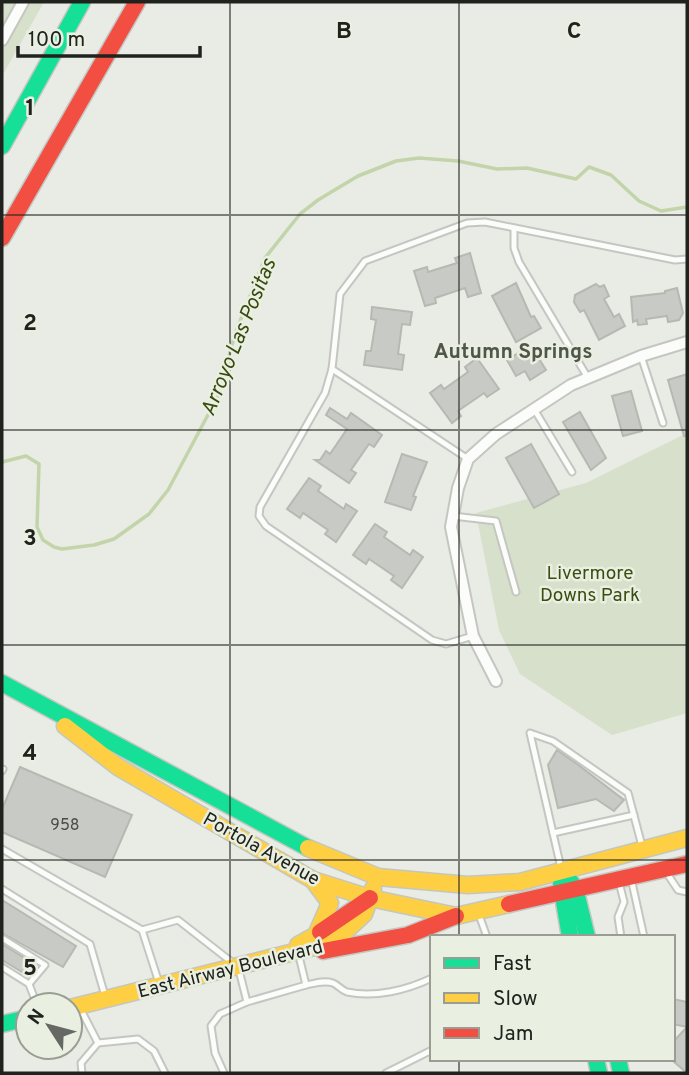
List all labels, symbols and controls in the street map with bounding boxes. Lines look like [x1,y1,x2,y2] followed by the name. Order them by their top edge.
[18,14,200,58] scale bar
[336,18,352,47] text: B
[567,18,581,47] text: C
[28,27,85,54] text: 100 m
[25,95,35,124] text: 1
[195,254,283,420] water label: Arroyo Las Positas
[23,310,37,339] text: 2
[433,339,593,366] district label: Autumn Springs
[23,525,37,554] text: 3
[540,562,640,608] park label: Livermore Downs Park
[23,740,37,769] text: 4
[198,808,324,892] street label: Portola Avenue
[50,816,80,836] house number: 958
[135,935,325,1005] street label: East Airway Boulevard
[430,935,675,1061] legend
[493,951,532,978] text: Fast
[23,955,37,984] text: 5
[493,986,538,1013] text: Slow
[14,991,84,1061] north arrow
[23,1005,51,1030] text: N
[493,1021,534,1048] text: Jam

